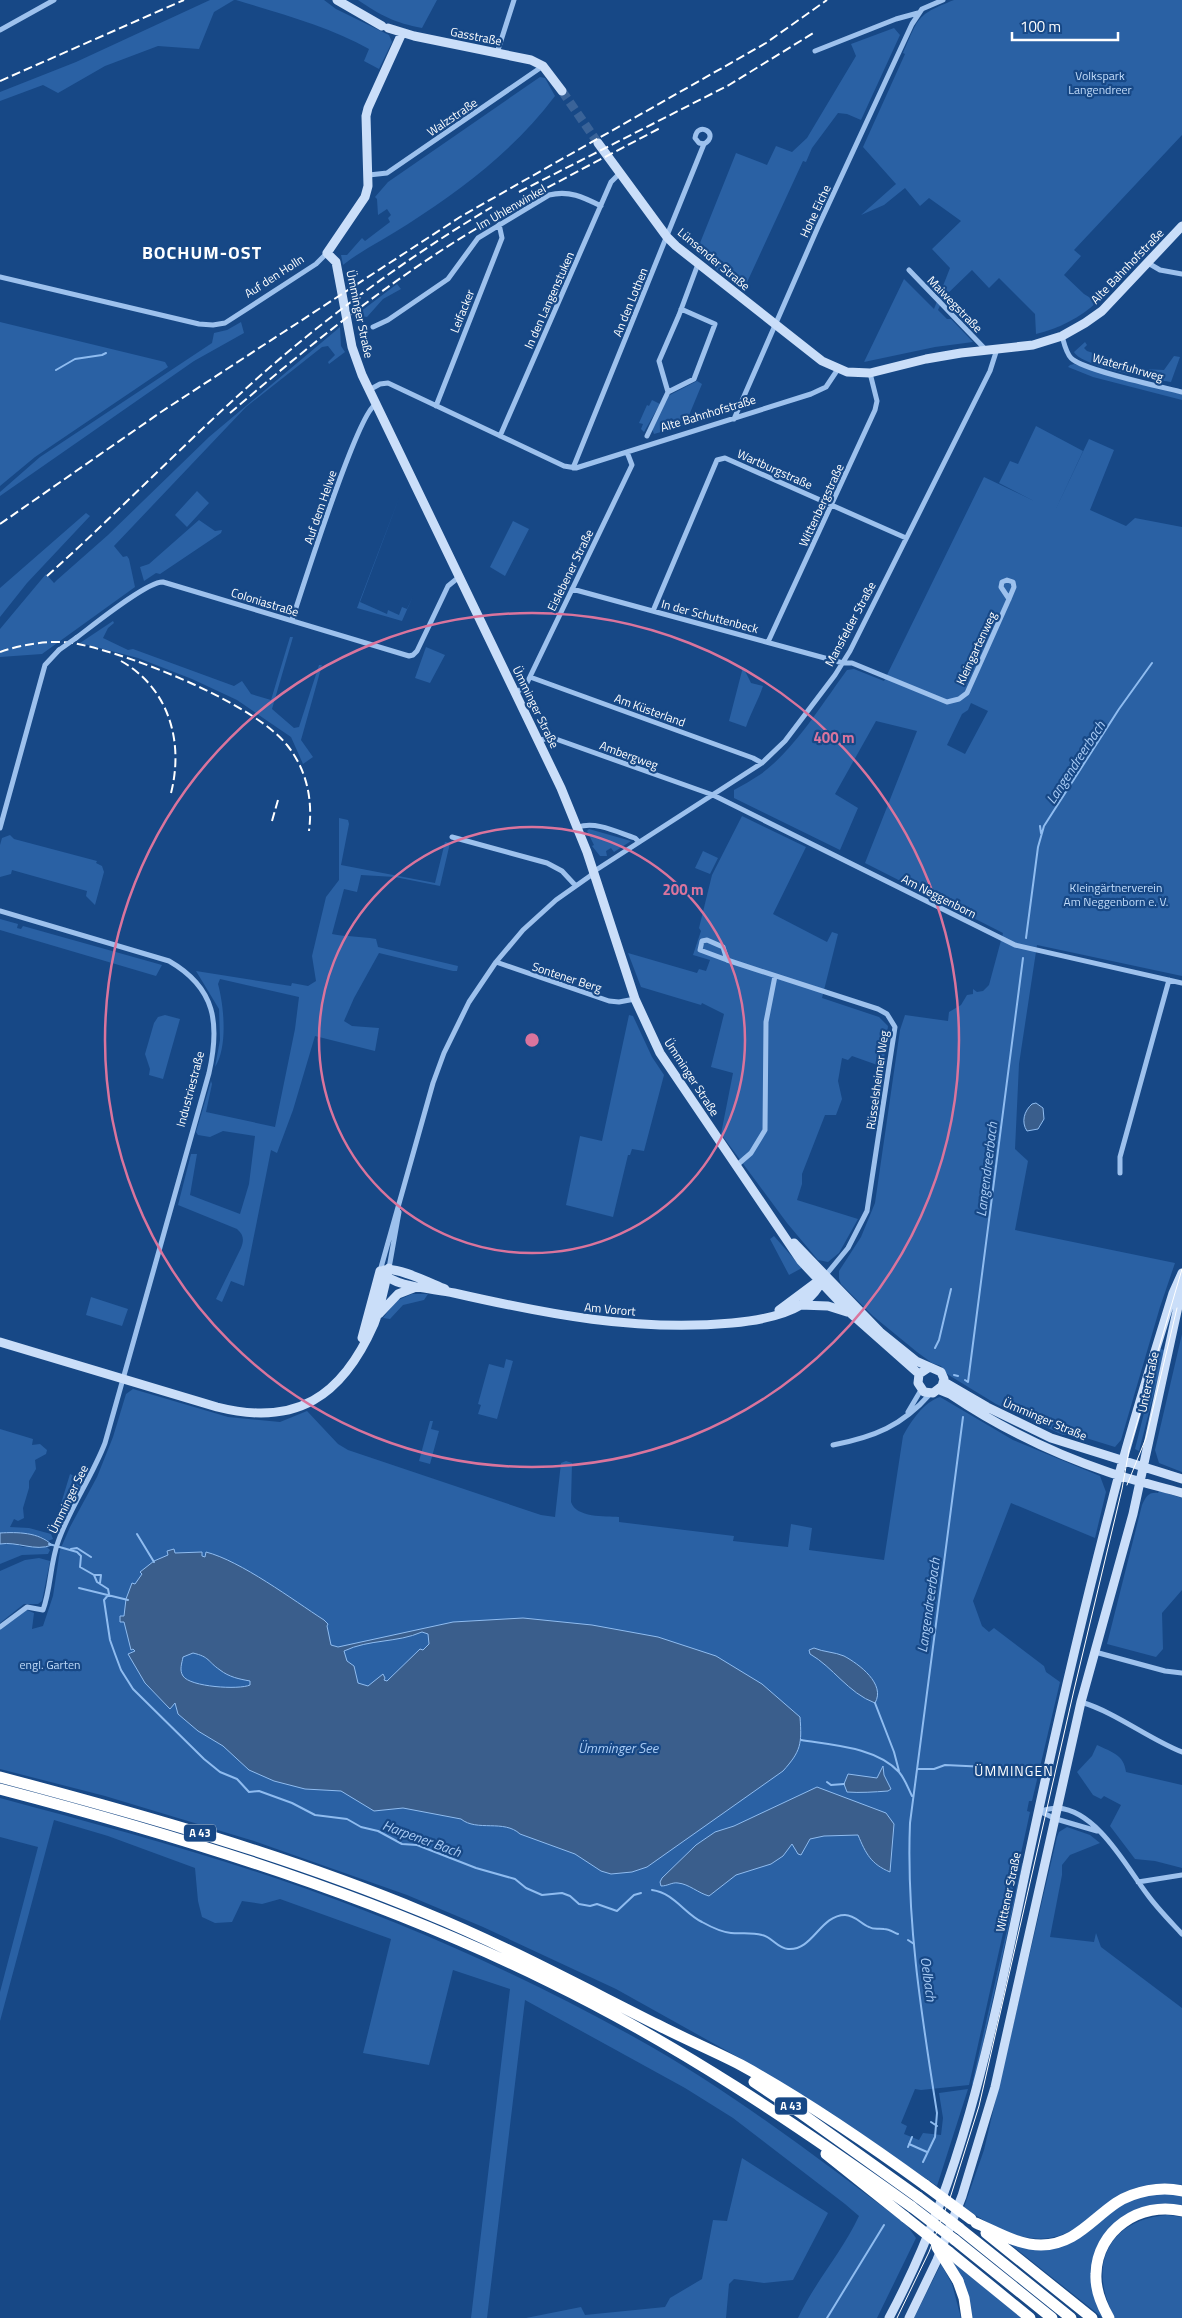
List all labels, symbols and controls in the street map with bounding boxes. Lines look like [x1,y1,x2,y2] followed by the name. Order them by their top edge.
[1012,10,1118,42] scale bar
[1020,15,1061,38] text: 100 m
[449,22,503,50] street label: Gasstraße
[1068,66,1132,99] park label: Volkspark Langendreer
[423,93,481,141] street label: Walzstraße
[473,179,549,235] street label: Im Uhlenwinkel
[794,181,836,241] street label: Hohe Eiche
[674,223,754,295] street label: Lünsender Straße
[1086,224,1168,308] street label: Alte Bahnhofstraße
[142,239,262,266] district label: BOCHUM-OST
[519,248,579,352] street label: In den Langenstuken
[240,250,308,302] street label: Auf den Holln
[608,265,652,339] street label: An den Lothen
[341,268,379,360] street label: Ümminger Straße
[923,271,987,337] street label: Maiwegstraße
[445,286,479,336] street label: Leifacker
[1090,348,1166,386] street label: Waterfuhrweg
[658,389,758,437] street label: Alte Bahnhofstraße
[734,444,816,494] street label: Wartburgstraße
[793,460,849,550] street label: Wittenbergstraße
[298,467,342,547] street label: Auf dem Helwe
[542,526,598,614] street label: Eislebener Straße
[820,578,880,670] street label: Mansfelder Straße
[229,583,301,621] street label: Coloniastraße
[659,594,761,638] street label: In der Schuttenbeck
[951,608,1001,688] street label: Kleingartenweg
[508,663,564,751] street label: Ümminger Straße
[612,688,688,732] street label: Am Küsterland
[1040,716,1110,808] water label: Langendreerbach
[813,726,855,749] text: 400 m
[597,736,661,774] street label: Ambergweg
[898,869,980,923] street label: Am Neggenborn
[662,878,704,901] text: 200 m
[1064,878,1168,911] park label: Kleingärtnerverein Am Neggenborn e. V.
[530,957,604,997] street label: Sontener Berg
[861,1029,893,1131] street label: Rüsselsheimer Weg
[523,1031,541,1049] centre of rings
[660,1034,724,1120] street label: Ümminger Straße
[171,1049,209,1129] street label: Industriestraße
[970,1120,1002,1218] water label: Langendreerbach
[584,1297,637,1321] street label: Am Vorort
[1132,1350,1164,1414] street label: Unterstraße
[1000,1393,1090,1445] street label: Ümminger Straße
[43,1461,93,1537] street label: Ümminger See
[911,1555,945,1654] water label: Langendreerbach
[20,1655,80,1674] park label: engl. Garten
[578,1737,660,1758] water label: Ümminger See
[974,1760,1054,1781] district label: ÜMMINGEN
[380,1814,465,1862] water label: Harpener Bach
[184,1825,216,1842] road number: A 43
[990,1851,1026,1933] street label: Wittener Straße
[915,1955,943,2004] water label: Oelbach
[775,2098,807,2114] road number: A 43

